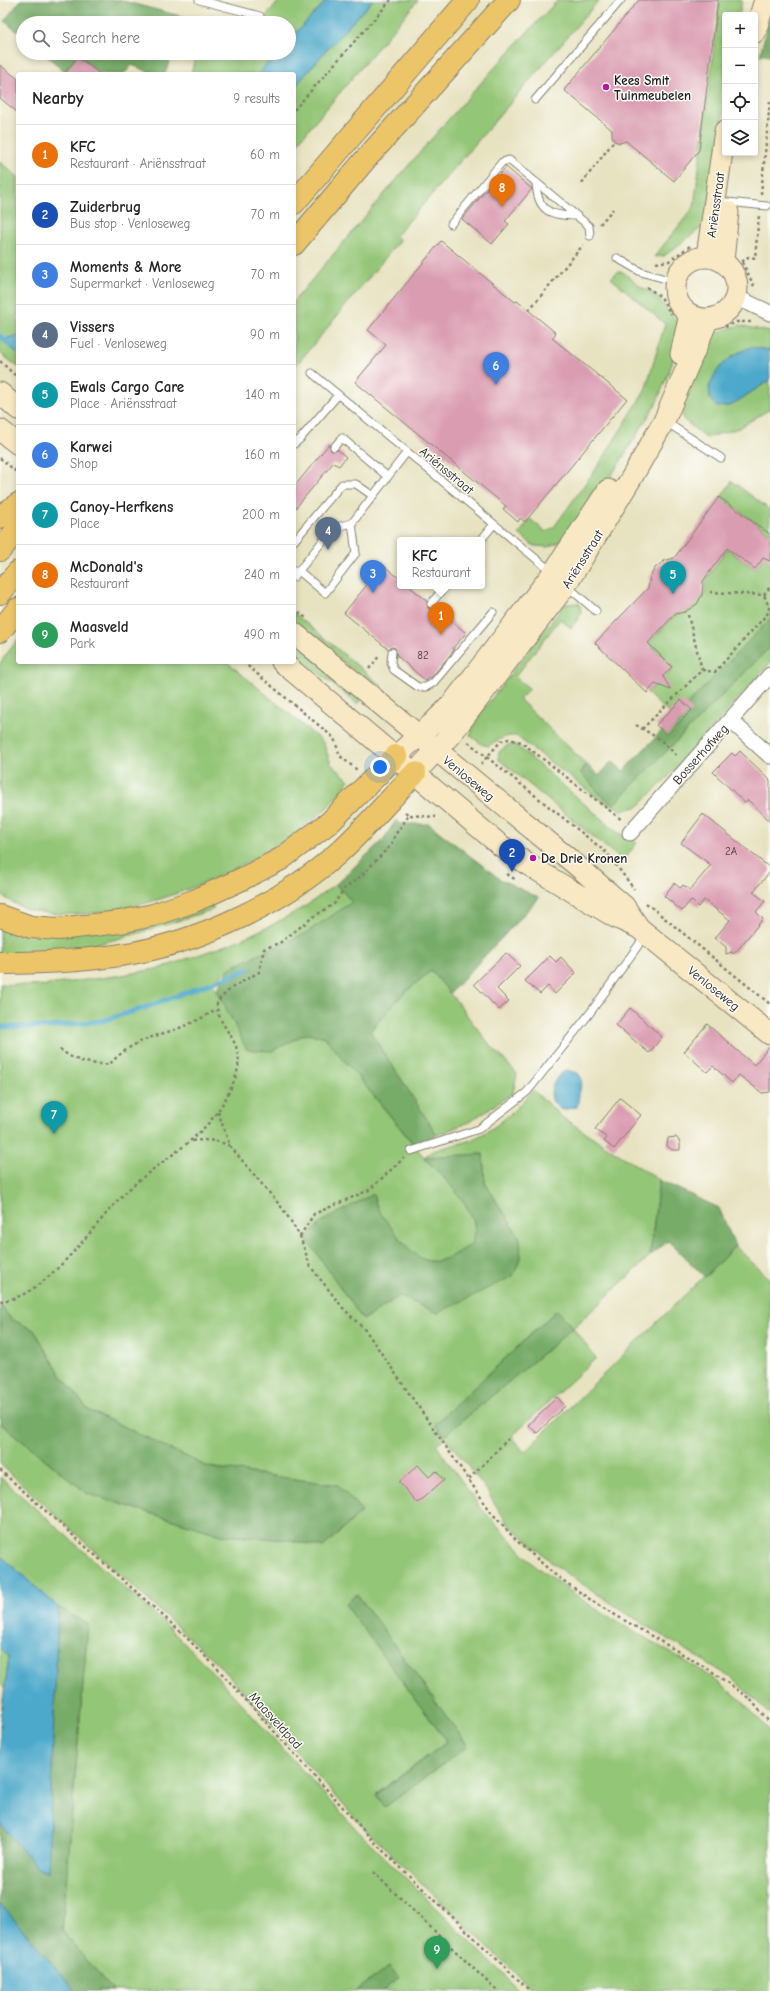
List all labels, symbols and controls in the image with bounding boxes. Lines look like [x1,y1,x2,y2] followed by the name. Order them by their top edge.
[722,12,758,156] map controls
[722,12,758,48] button: +
[16,16,296,60] search box
[30,27,52,49] icon: search
[62,29,140,47] text: Search here
[722,48,758,84] button: −
[614,73,691,103] place label: Kees Smit Tuinmeubelen
[601,82,611,92] marker: Kees Smit Tuinmeubelen
[722,84,758,120] button: locate
[32,89,83,108] text: Nearby
[233,91,280,106] text: 9 results
[722,120,758,156] button: layers
[70,138,96,156] text: KFC
[42,147,48,162] text: 1
[250,147,280,162] text: 60 m
[70,156,206,171] text: Restaurant · Ariënsstraat
[703,170,728,239] street label: Ariënsstraat
[489,174,515,207] pin: 8
[70,198,141,216] text: Zuiderbrug
[42,207,48,222] text: 2
[251,207,280,222] text: 70 m
[70,216,190,231] text: Bus stop · Venloseweg
[70,258,181,276] text: Moments & More
[42,267,48,282] text: 3
[251,267,280,282] text: 70 m
[70,276,215,291] text: Supermarket · Venloseweg
[70,318,114,336] text: Vissers
[42,327,48,342] text: 4
[250,327,280,342] text: 90 m
[70,336,167,351] text: Fuel · Venloseweg
[483,352,509,385] pin: 6
[70,378,184,396] text: Ewals Cargo Care
[42,387,48,402] text: 5
[246,387,280,402] text: 140 m
[70,396,177,411] text: Place · Ariënsstraat
[70,438,112,456] text: Karwei
[417,443,478,498] street label: Ariénsstraat
[42,447,48,462] text: 6
[245,447,280,462] text: 160 m
[70,456,98,471] text: Shop
[70,498,173,516] text: Canoy-Herfkens
[42,507,48,522] text: 7
[242,507,280,522] text: 200 m
[70,516,100,531] text: Place
[315,517,341,550] pin: 4
[559,526,607,591] street label: Ariënsstraat
[397,537,485,589] popup
[412,547,437,565] text: KFC
[70,558,143,576] text: McDonald's
[360,560,386,593] pin: 3
[660,561,686,594] pin: 5
[412,565,470,580] text: Restaurant
[42,567,48,582] text: 8
[244,567,280,582] text: 240 m
[70,576,129,591] text: Restaurant
[428,602,454,635] pin: 1
[70,618,129,636] text: Maasveld
[42,627,48,642] text: 9
[244,627,280,642] text: 490 m
[70,636,95,651] text: Park
[417,649,429,662] house number: 82
[669,721,731,787] street label: Bosserhofweg
[440,753,497,804] street label: Venloseweg
[370,757,390,777] your location
[499,839,525,872] pin: 2
[725,845,738,858] house number: 2A
[541,851,627,866] place label: De Drie Kronen
[528,853,538,863] marker: De Drie Kronen
[685,963,743,1014] street label: Venloseweg
[41,1101,67,1134] pin: 7
[246,1689,305,1752] street label: Maasveldpad
[424,1936,450,1969] pin: 9

